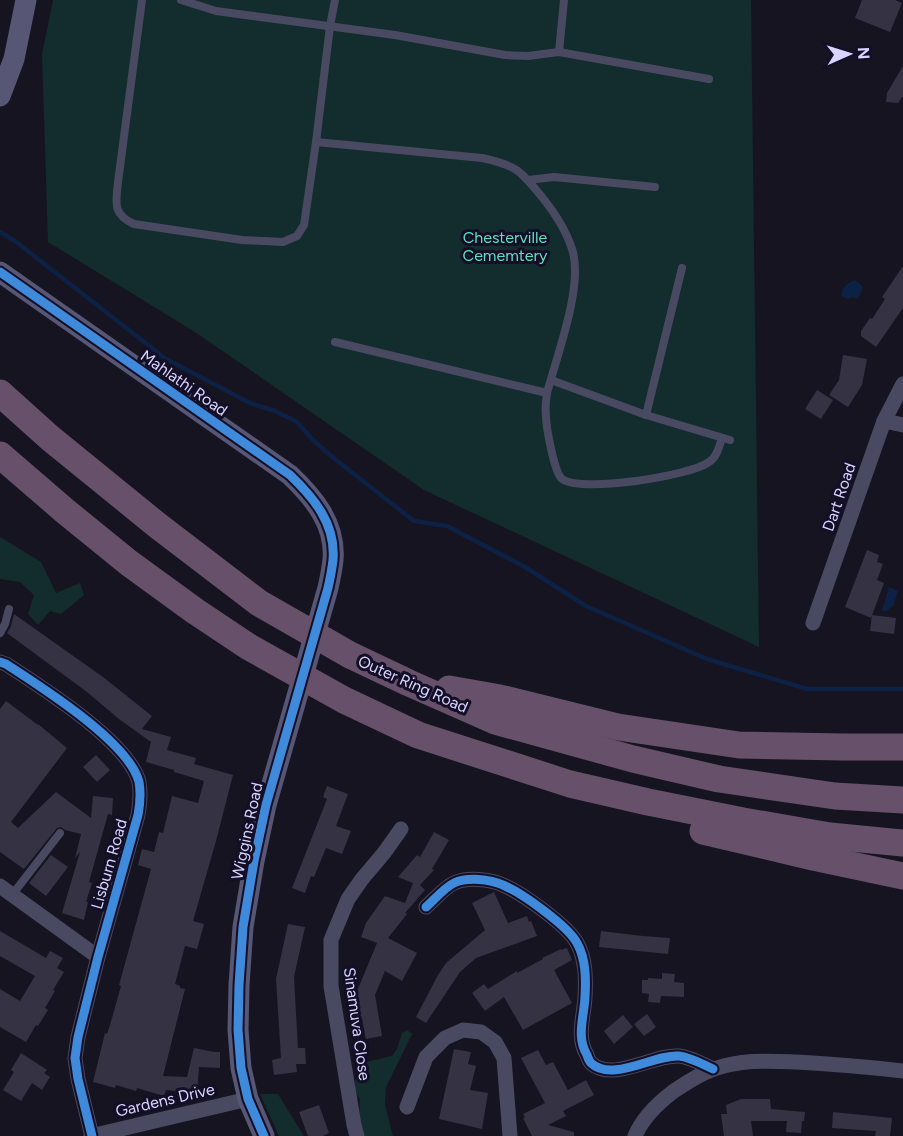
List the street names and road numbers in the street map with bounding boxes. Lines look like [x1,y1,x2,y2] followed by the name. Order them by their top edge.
[137,346,231,420] street label: Mahlathi Road
[818,460,860,534] street label: Dart Road
[355,651,471,717] street label: Outer Ring Road
[227,781,267,881] street label: Wiggins Road
[87,817,131,911] street label: Lisburn Road
[340,966,374,1082] street label: Sinamuva Close
[114,1079,217,1121] street label: Gardens Drive

